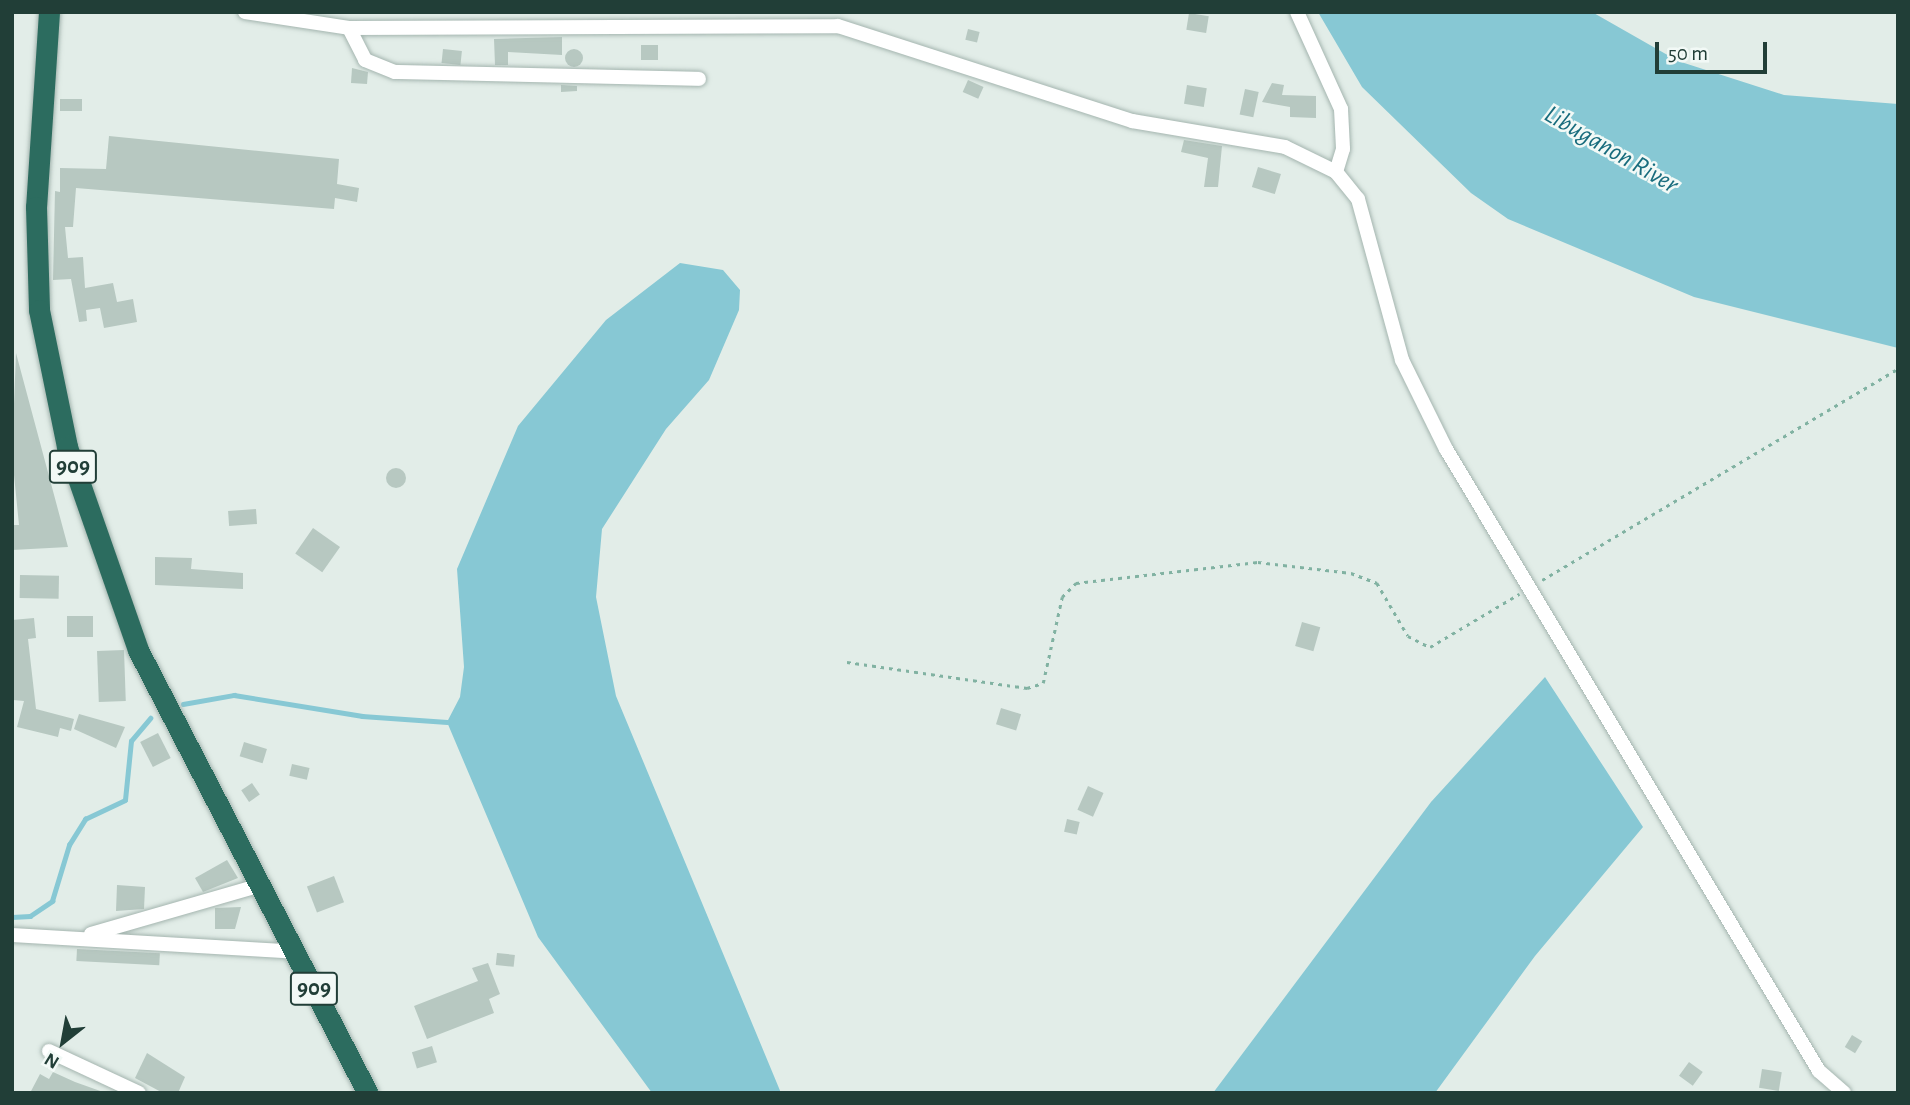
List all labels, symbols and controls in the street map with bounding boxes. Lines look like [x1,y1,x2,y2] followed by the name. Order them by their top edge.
[1658,28,1770,72] scale bar
[1668,43,1708,64] text: 50 m
[1539,99,1683,201] water label: Libuganon River
[48,447,98,486] road number: 909
[290,970,338,1008] road number: 909
[28,1007,98,1077] north arrow
[41,1049,62,1072] text: N

